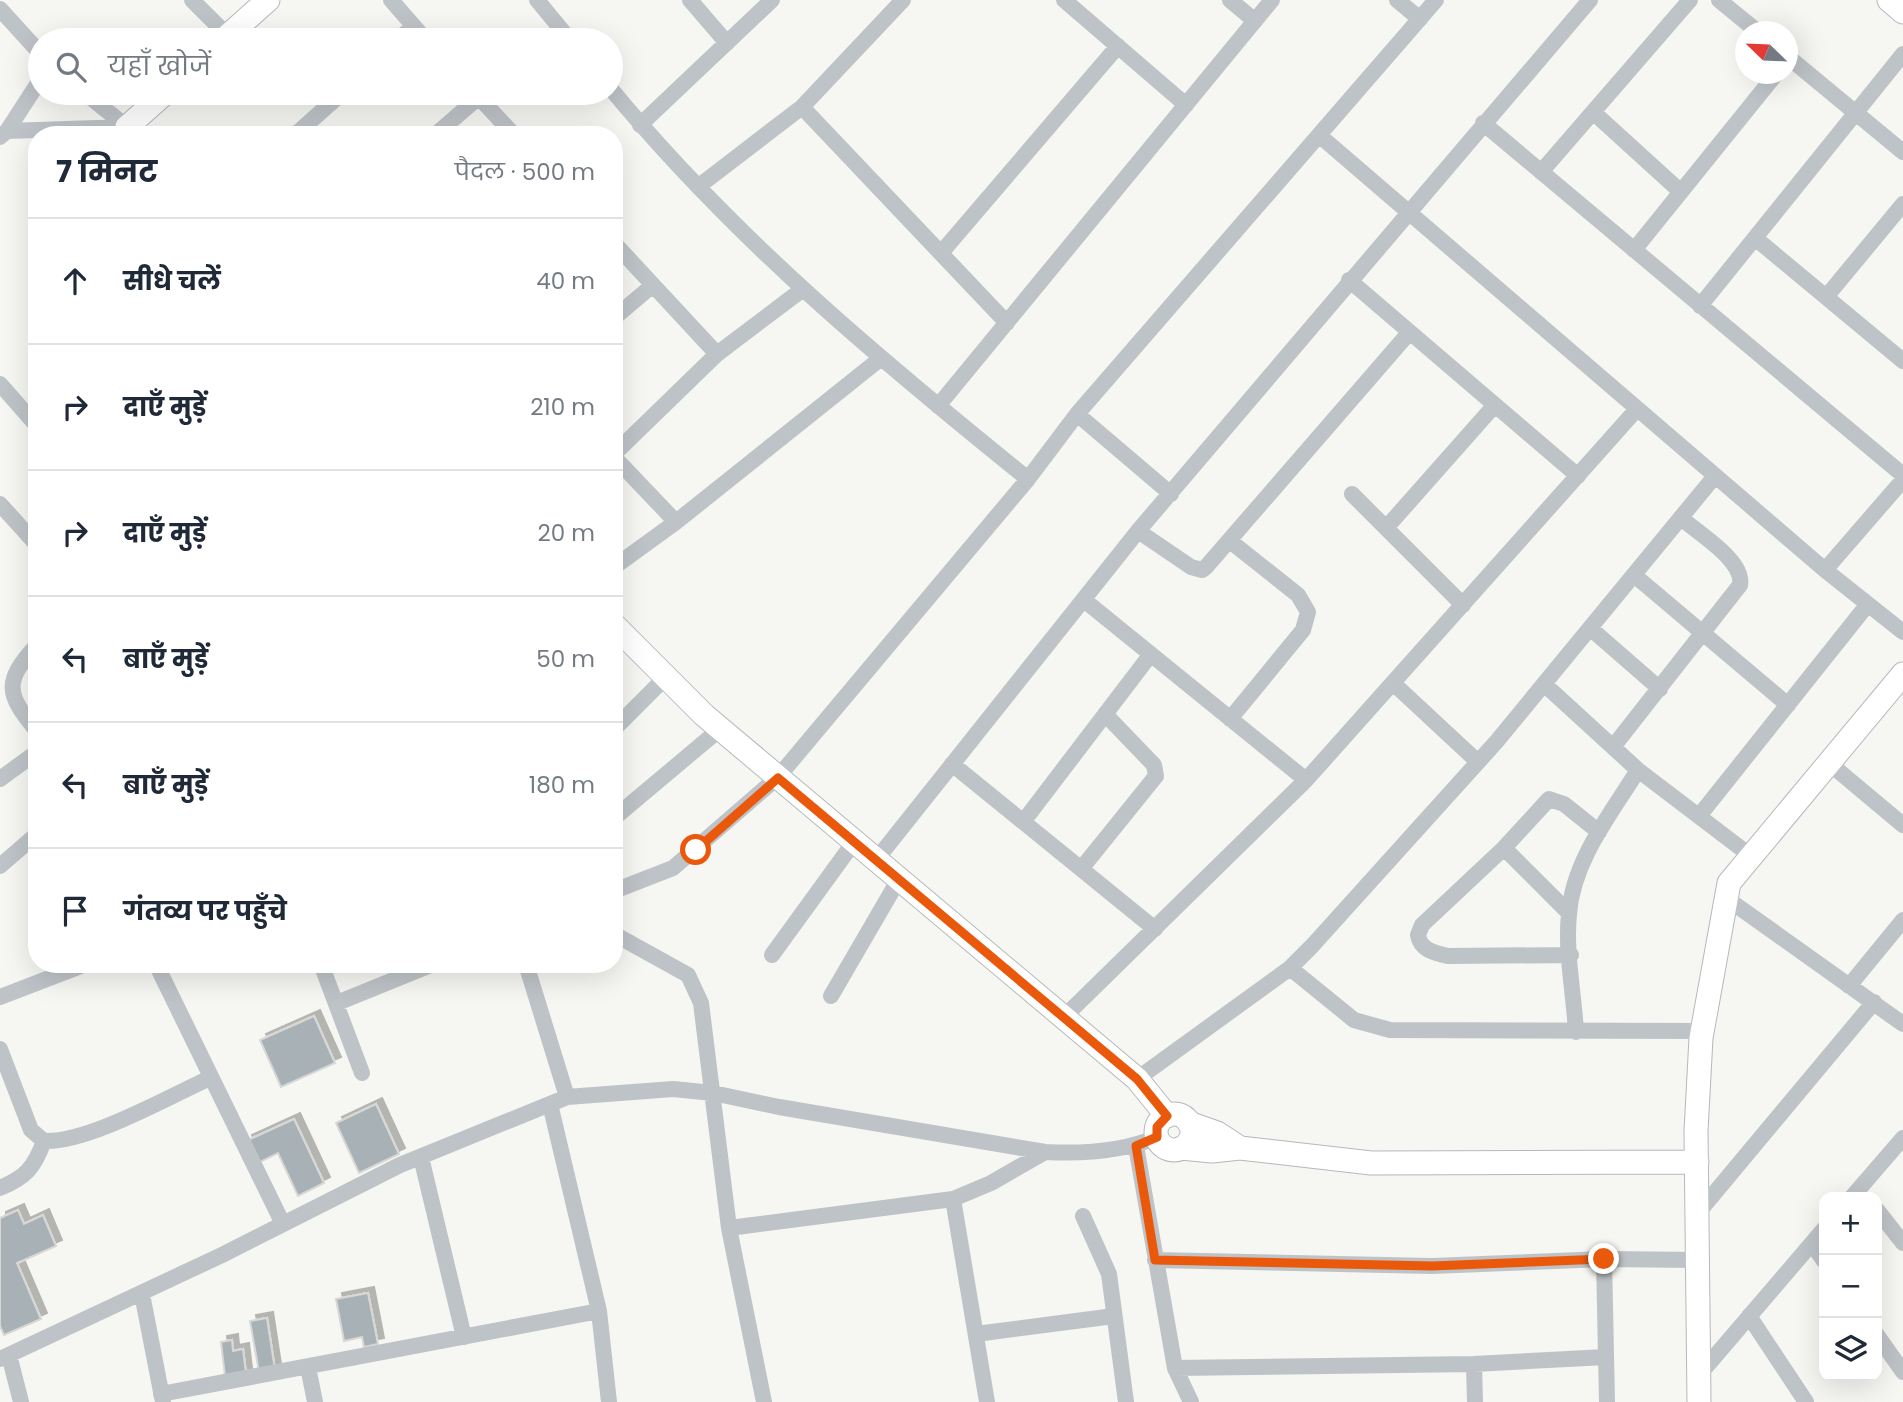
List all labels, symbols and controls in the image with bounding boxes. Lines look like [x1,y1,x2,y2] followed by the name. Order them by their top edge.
[1735,21,1798,84] north arrow
[28,28,623,105] search box
[52,48,90,86] icon: search
[108,48,211,84] text: यहाँ खोजें
[56,150,157,193] text: 7 मिनट
[455,156,595,188] text: पैदल · 500 m
[56,262,94,300] icon: ahead
[123,263,221,299] text: सीधे चलें
[536,265,595,297] text: 40 m
[56,388,94,426] icon: right
[123,389,206,425] text: दाएँ मुड़ें
[530,391,595,423] text: 210 m
[56,514,94,552] icon: right
[123,515,206,551] text: दाएँ मुड़ें
[537,517,595,549] text: 20 m
[56,640,94,678] icon: left
[123,641,208,677] text: बाएँ मुड़ें
[536,643,595,675] text: 50 m
[56,766,94,804] icon: left
[123,767,208,803] text: बाएँ मुड़ें
[529,769,595,801] text: 180 m
[680,834,711,865] route start
[56,892,94,930] icon: arrive
[123,893,287,929] text: गंतव्य पर पहुँचे
[1819,1192,1882,1381] map controls
[1819,1192,1882,1255] button: +
[1588,1243,1619,1274] route end
[1819,1255,1882,1318] button: −
[1819,1318,1882,1381] button: layers

